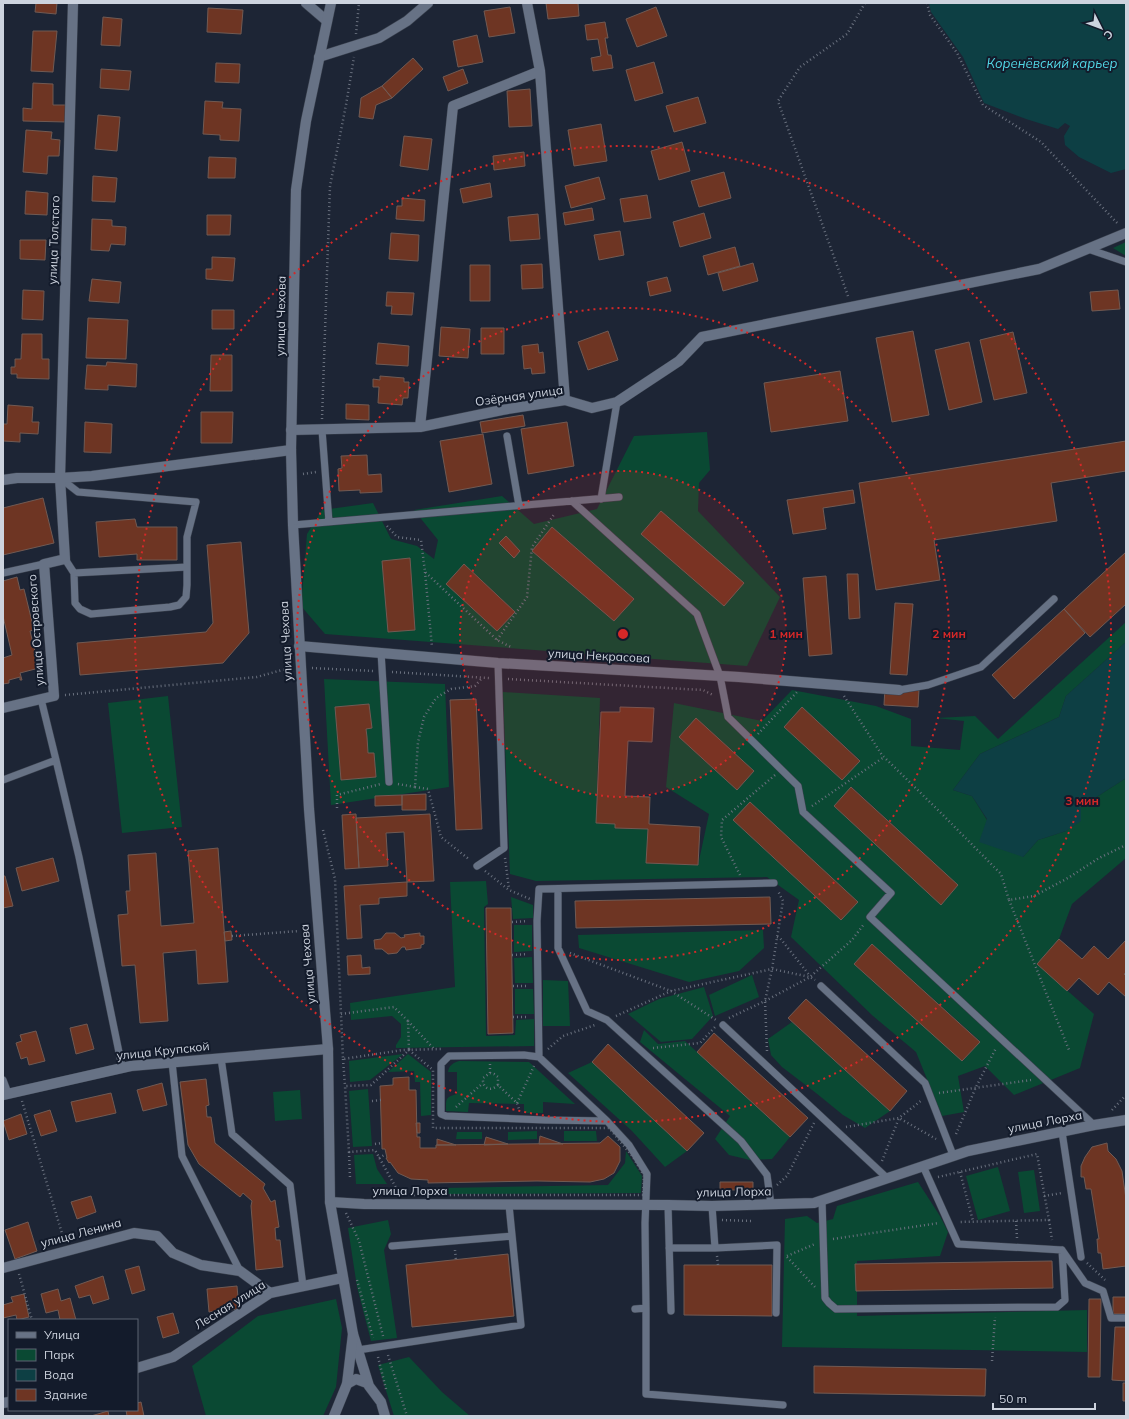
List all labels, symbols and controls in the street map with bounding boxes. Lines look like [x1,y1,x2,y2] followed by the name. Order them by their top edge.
[1081,8,1121,48] north arrow
[1100,27,1116,43] text: С
[987,55,1118,71] water label: Коренёвский карьер
[44,195,63,285] street label: улица Толстого
[272,276,289,356] street label: улица Чехова
[474,382,564,409] street label: Озёрная улица
[24,574,47,686] street label: улица Островского
[276,601,295,682] street label: улица Чехова
[769,626,803,641] text: 1 мин
[932,626,966,641] text: 2 мин
[616,627,630,641] centre of rings
[548,645,650,666] street label: улица Некрасова
[1065,793,1099,808] text: 3 мин
[297,923,318,1005] street label: улица Чехова
[116,1038,210,1063] street label: улица Крупской
[1007,1107,1083,1136] street label: улица Лорха
[372,1183,448,1198] street label: улица Лорха
[696,1183,772,1200] street label: улица Лорха
[39,1215,123,1250] street label: улица Ленина
[191,1277,268,1332] street label: Лесная улица
[8,1319,138,1411] legend
[43,1327,80,1342] text: Улица
[44,1347,75,1362] text: Парк
[44,1367,74,1382] text: Вода
[993,1385,1095,1411] scale bar
[44,1387,88,1402] text: Здание
[999,1391,1027,1406] text: 50 m

